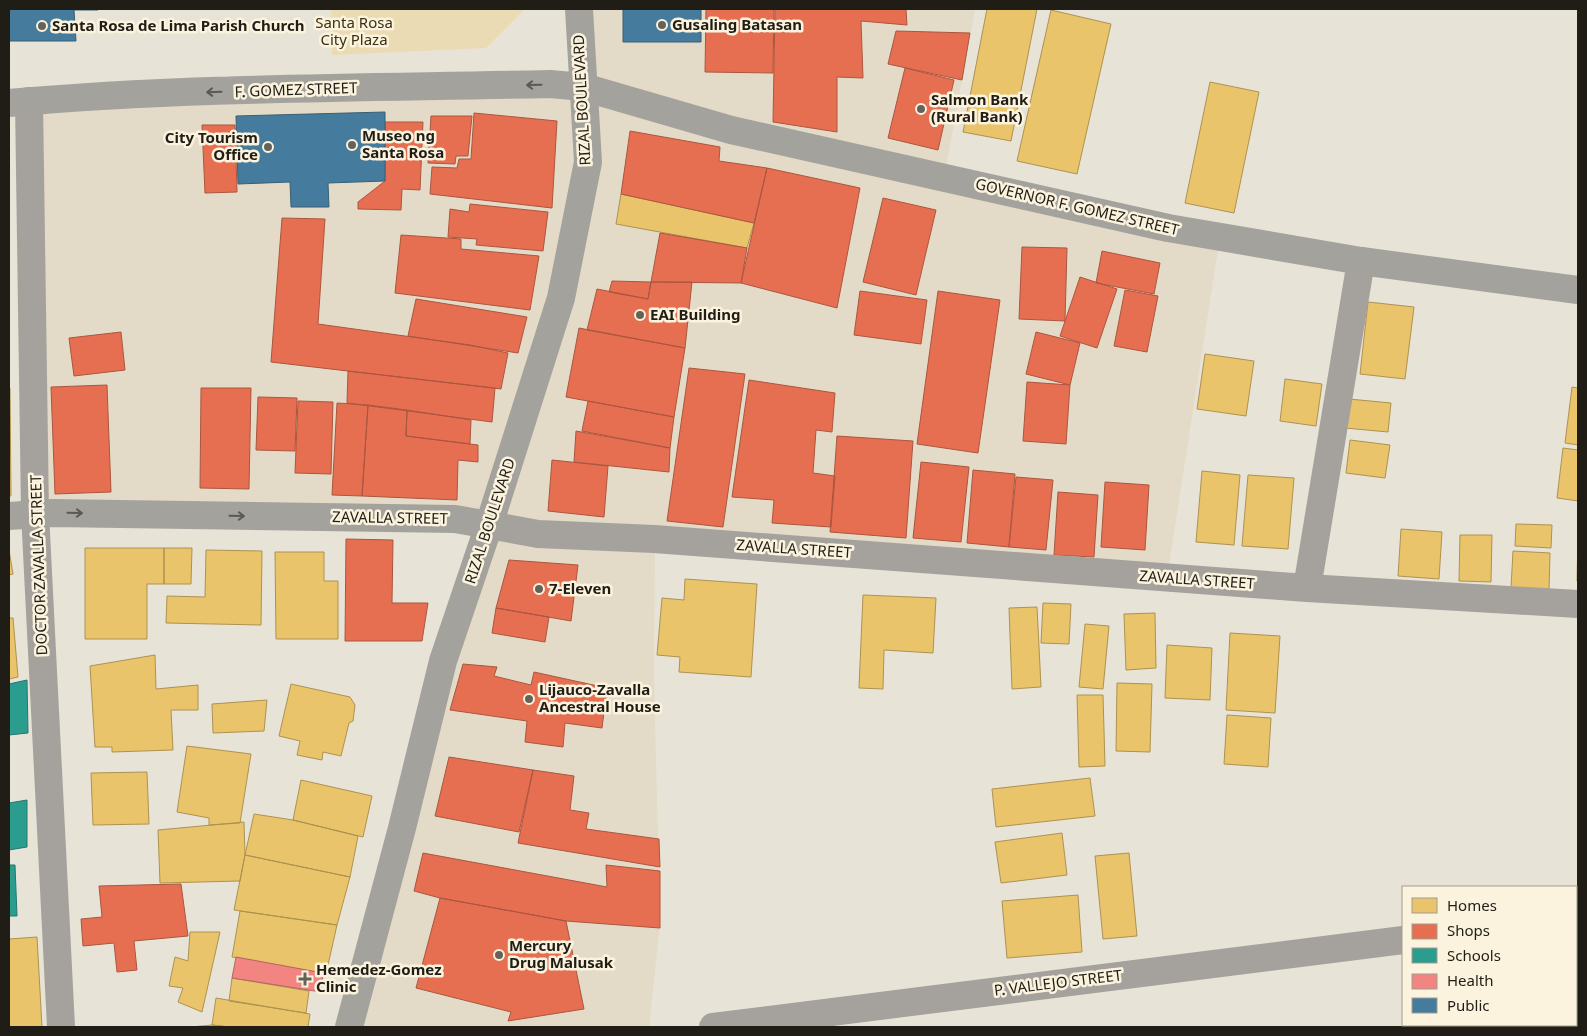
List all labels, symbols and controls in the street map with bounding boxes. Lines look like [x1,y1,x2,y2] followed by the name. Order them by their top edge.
[315,12,393,49] park label: Santa Rosa City Plaza
[672,14,802,34] place label: Gusaling Batasan
[52,15,304,35] place label: Santa Rosa de Lima Parish Church
[656,19,668,31] marker: Gusaling Batasan
[36,20,48,32] marker: Santa Rosa de Lima Parish Church
[568,34,594,166] street label: RIZAL BOULEVARD
[234,77,358,101] street label: F. GOMEZ STREET
[526,80,542,90] one-way arrow
[207,88,223,97] one-way arrow
[931,89,1029,126] place label: Salmon Bank (Rural Bank)
[915,103,927,115] marker: Salmon Bank (Rural Bank)
[362,125,444,162] place label: Museo ng Santa Rosa
[165,127,258,164] place label: City Tourism Office
[346,139,358,151] marker: Museo ng Santa Rosa
[262,141,274,153] marker: City Tourism Office
[973,173,1182,239] street label: GOVERNOR F. GOMEZ STREET
[650,304,740,324] place label: EAI Building
[634,309,646,321] marker: EAI Building
[459,455,519,586] street label: RIZAL BOULEVARD
[25,474,51,656] street label: DOCTOR ZAVALLA STREET
[332,506,449,528] street label: ZAVALLA STREET
[66,508,83,518] one-way arrow
[229,511,245,521] one-way arrow
[736,534,853,562] street label: ZAVALLA STREET
[1139,565,1256,593] street label: ZAVALLA STREET
[549,578,611,598] place label: 7-Eleven
[533,583,545,595] marker: 7-Eleven
[539,679,661,716] place label: Lijauco-Zavalla Ancestral House
[523,693,535,705] marker: Lijauco-Zavalla Ancestral House
[1402,886,1577,1026] legend
[1447,895,1497,915] text: Homes
[1447,920,1490,940] text: Shops
[509,935,614,972] place label: Mercury Drug Malusak
[1447,945,1501,965] text: Schools
[493,949,505,961] marker: Mercury Drug Malusak
[316,959,442,996] place label: Hemedez-Gomez Clinic
[993,964,1124,1000] street label: P. VALLEJO STREET
[1447,970,1494,990] text: Health
[298,972,312,986] marker: Hemedez-Gomez Clinic
[1447,995,1490,1015] text: Public

